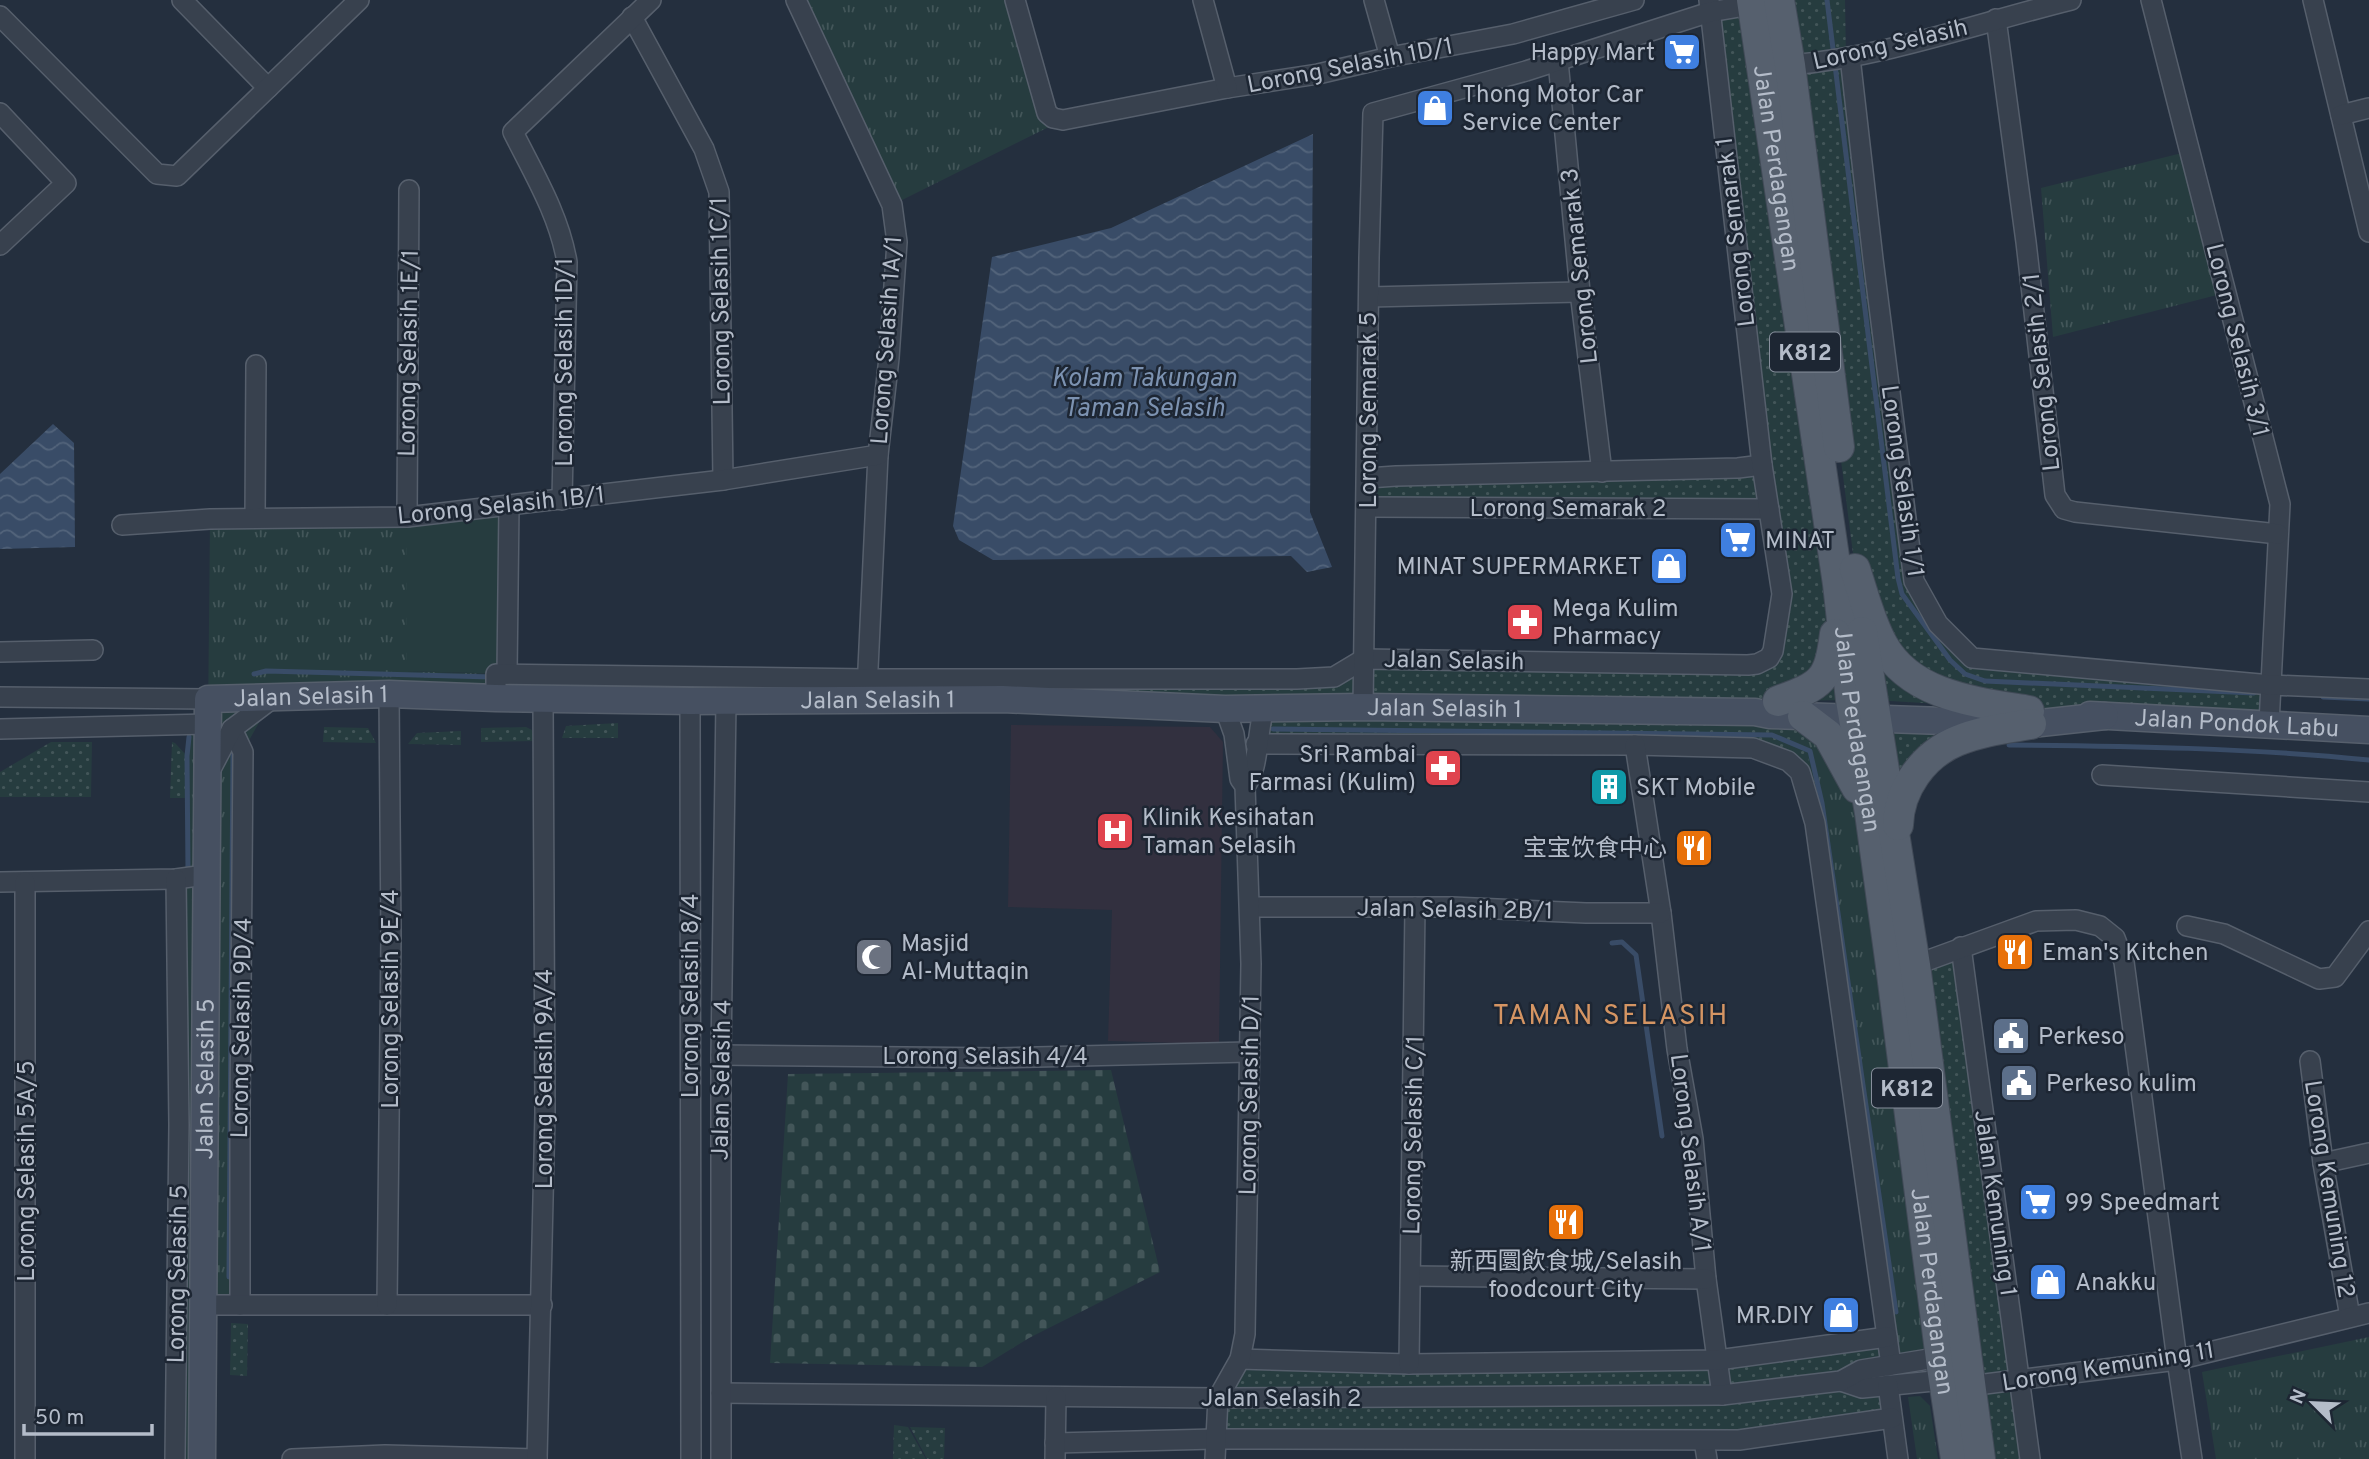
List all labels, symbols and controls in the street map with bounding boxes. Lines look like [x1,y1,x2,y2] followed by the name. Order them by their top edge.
[1810,14,1971,78] street label: Lorong Selasih
[1661,31,1703,73] supermarket icon: Happy Mart
[1245,32,1456,102] street label: Lorong Selasih 1D/1
[1530,39,1655,69] place label: Happy Mart
[1745,63,1805,274] street label: Jalan Perdagangan
[1462,81,1644,139] place label: Thong Motor Car Service Center
[1414,87,1456,129] shop icon: Thong Motor Car Service Center
[1710,135,1764,328] street label: Lorong Semarak 1
[1556,167,1606,365] street label: Lorong Semarak 3
[705,196,739,406] street label: Lorong Selasih 1C/1
[866,235,910,446] street label: Lorong Selasih 1A/1
[2198,241,2275,440] street label: Lorong Selasih 3/1
[393,249,427,457] street label: Lorong Selasih 1E/1
[551,257,581,467] street label: Lorong Selasih 1D/1
[2018,271,2068,473] street label: Lorong Selasih 2/1
[1355,312,1385,508] street label: Lorong Semarak 5
[1770,332,1840,372] road number: K812
[1051,363,1237,426] water label: Kolam Takungan Taman Selasih
[1873,383,1929,579] street label: Lorong Selasih 1/1
[396,481,607,533] street label: Lorong Selasih 1B/1
[1470,495,1666,525] street label: Lorong Semarak 2
[1717,519,1759,561] supermarket icon: MINAT
[1765,527,1835,557] place label: MINAT
[1648,545,1690,587] shop icon: MINAT SUPERMARKET
[1396,553,1642,583] place label: MINAT SUPERMARKET
[1552,595,1679,653] place label: Mega Kulim Pharmacy
[1504,601,1546,643] pharmacy icon: Mega Kulim Pharmacy
[1826,625,1886,835] street label: Jalan Perdagangan
[1383,646,1525,678] street label: Jalan Selasih
[233,681,389,715] street label: Jalan Selasih 1
[800,686,956,717] street label: Jalan Selasih 1
[1367,694,1522,726] street label: Jalan Selasih 1
[2134,704,2340,745] street label: Jalan Pondok Labu
[1248,741,1416,799] place label: Sri Rambai Farmasi (Kulim)
[1422,747,1464,789] pharmacy icon: Sri Rambai Farmasi (Kulim)
[1588,766,1630,808] building icon: SKT Mobile
[1636,774,1756,804] place label: SKT Mobile
[1142,804,1315,862] place label: Klinik Kesihatan Taman Selasih
[1094,810,1136,852] hospital icon: Klinik Kesihatan Taman Selasih
[1673,827,1715,869] restaurant icon: 宝宝饮食中心
[1523,835,1667,865] place label: 宝宝饮食中心
[377,889,407,1109] street label: Lorong Selasih 9E/4
[677,894,707,1098] street label: Lorong Selasih 8/4
[1356,894,1554,928] street label: Jalan Selasih 2B/1
[226,917,260,1139] street label: Lorong Selasih 9D/4
[901,930,1029,988] place label: Masjid Al-Muttaqin
[1994,931,2036,973] restaurant icon: Eman's Kitchen
[853,936,895,978] mosque icon: Masjid Al-Muttaqin
[2042,939,2209,969] place label: Eman's Kitchen
[531,969,561,1189] street label: Lorong Selasih 9A/4
[1234,994,1268,1196] street label: Lorong Selasih D/1
[191,998,223,1160] street label: Jalan Selasih 5
[707,999,739,1161] street label: Jalan Selasih 4
[1493,999,1729,1035] district label: TAMAN SELASIH
[1990,1015,2032,1057] public building icon: Perkeso
[2038,1023,2125,1053] place label: Perkeso
[1398,1035,1432,1235] street label: Lorong Selasih C/1
[882,1043,1088,1073] street label: Lorong Selasih 4/4
[1662,1052,1716,1254] street label: Lorong Selasih A/1
[13,1060,43,1282] street label: Lorong Selasih 5A/5
[1998,1062,2040,1104] public building icon: Perkeso kulim
[1872,1068,1942,1107] road number: K812
[2046,1070,2197,1100] place label: Perkeso kulim
[2296,1078,2360,1301] street label: Lorong Kemuning 12
[1966,1108,2022,1298] street label: Jalan Kemuning 1
[2017,1181,2059,1223] supermarket icon: 99 Speedmart
[162,1184,196,1364] street label: Lorong Selasih 5
[1902,1186,1959,1397] street label: Jalan Perdagangan
[2065,1189,2220,1219] place label: 99 Speedmart
[1545,1201,1587,1243] restaurant icon: 新西圜飲食城/Selasih foodcourt City
[1450,1248,1682,1306] place label: 新西圜飲食城/Selasih foodcourt City
[2027,1261,2069,1303] shop icon: Anakku
[2075,1269,2156,1299] place label: Anakku
[1820,1294,1862,1336] shop icon: MR.DIY
[1736,1302,1814,1332] place label: MR.DIY
[2000,1336,2217,1400] street label: Lorong Kemuning 11
[2278,1368,2348,1438] north arrow
[1200,1385,1362,1415] street label: Jalan Selasih 2
[2286,1386,2313,1408] text: N
[24,1392,152,1436] scale bar
[35,1405,84,1432] text: 50 m

